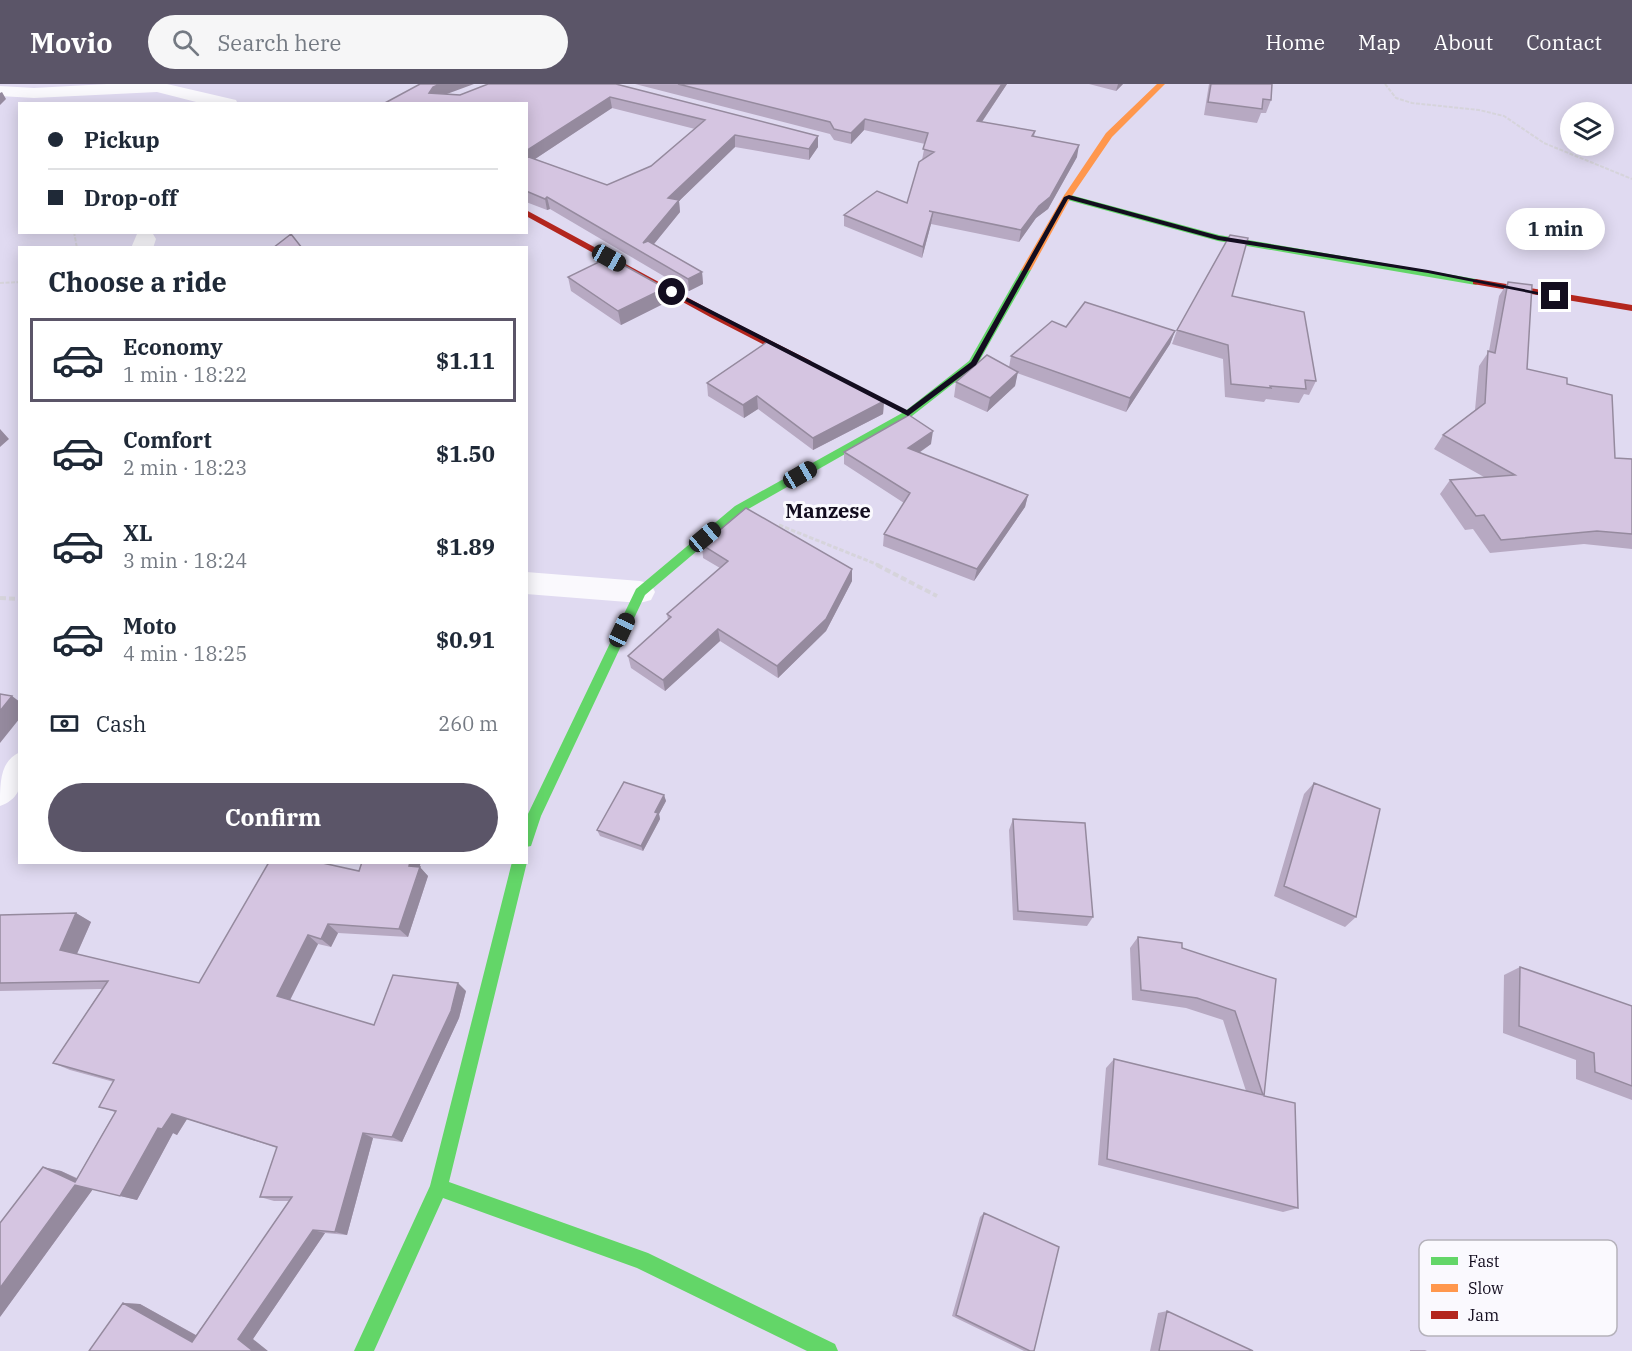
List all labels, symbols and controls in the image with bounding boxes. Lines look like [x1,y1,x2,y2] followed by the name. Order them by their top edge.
[148,15,568,69] search box
[30,24,112,61] text: Movio
[169,26,202,59] icon: search
[217,28,341,57] text: Search here
[1265,28,1325,56] text: Home
[1358,28,1401,56] text: Map
[1434,28,1493,56] text: About
[1526,28,1602,56] text: Contact
[1560,102,1614,156] map controls
[1560,102,1614,156] button: layers
[84,125,160,154] text: Pickup
[84,183,178,212] text: Drop-off
[1506,209,1604,251] callout: 1 min
[1528,215,1584,242] text: 1 min
[589,241,629,275] car
[48,264,227,299] text: Choose a ride
[658,278,685,305] route start
[1541,282,1568,309] route end
[123,332,223,361] text: Economy
[51,333,105,387] icon: car
[436,346,495,375] text: $1.11
[123,361,247,388] text: 1 min · 18:22
[123,425,212,454] text: Comfort
[51,426,105,480] icon: car
[436,439,495,468] text: $1.50
[123,454,247,481] text: 2 min · 18:23
[780,458,820,492] car
[785,497,871,524] district label: Manzese
[123,518,153,547] text: XL
[51,519,105,573] icon: car
[685,519,725,555] car
[436,532,495,561] text: $1.89
[123,547,247,574] text: 3 min · 18:24
[606,610,638,650] car
[123,611,177,640] text: Moto
[51,612,105,666] icon: car
[436,625,495,654] text: $0.91
[123,640,247,667] text: 4 min · 18:25
[48,707,81,740] icon: cash
[96,709,147,738] text: Cash
[438,710,498,737] text: 260 m
[48,783,498,852] button: Confirm
[1419,1240,1617,1336] legend
[1468,1251,1500,1271] text: Fast
[1468,1278,1504,1298] text: Slow
[1468,1305,1499,1325] text: Jam

